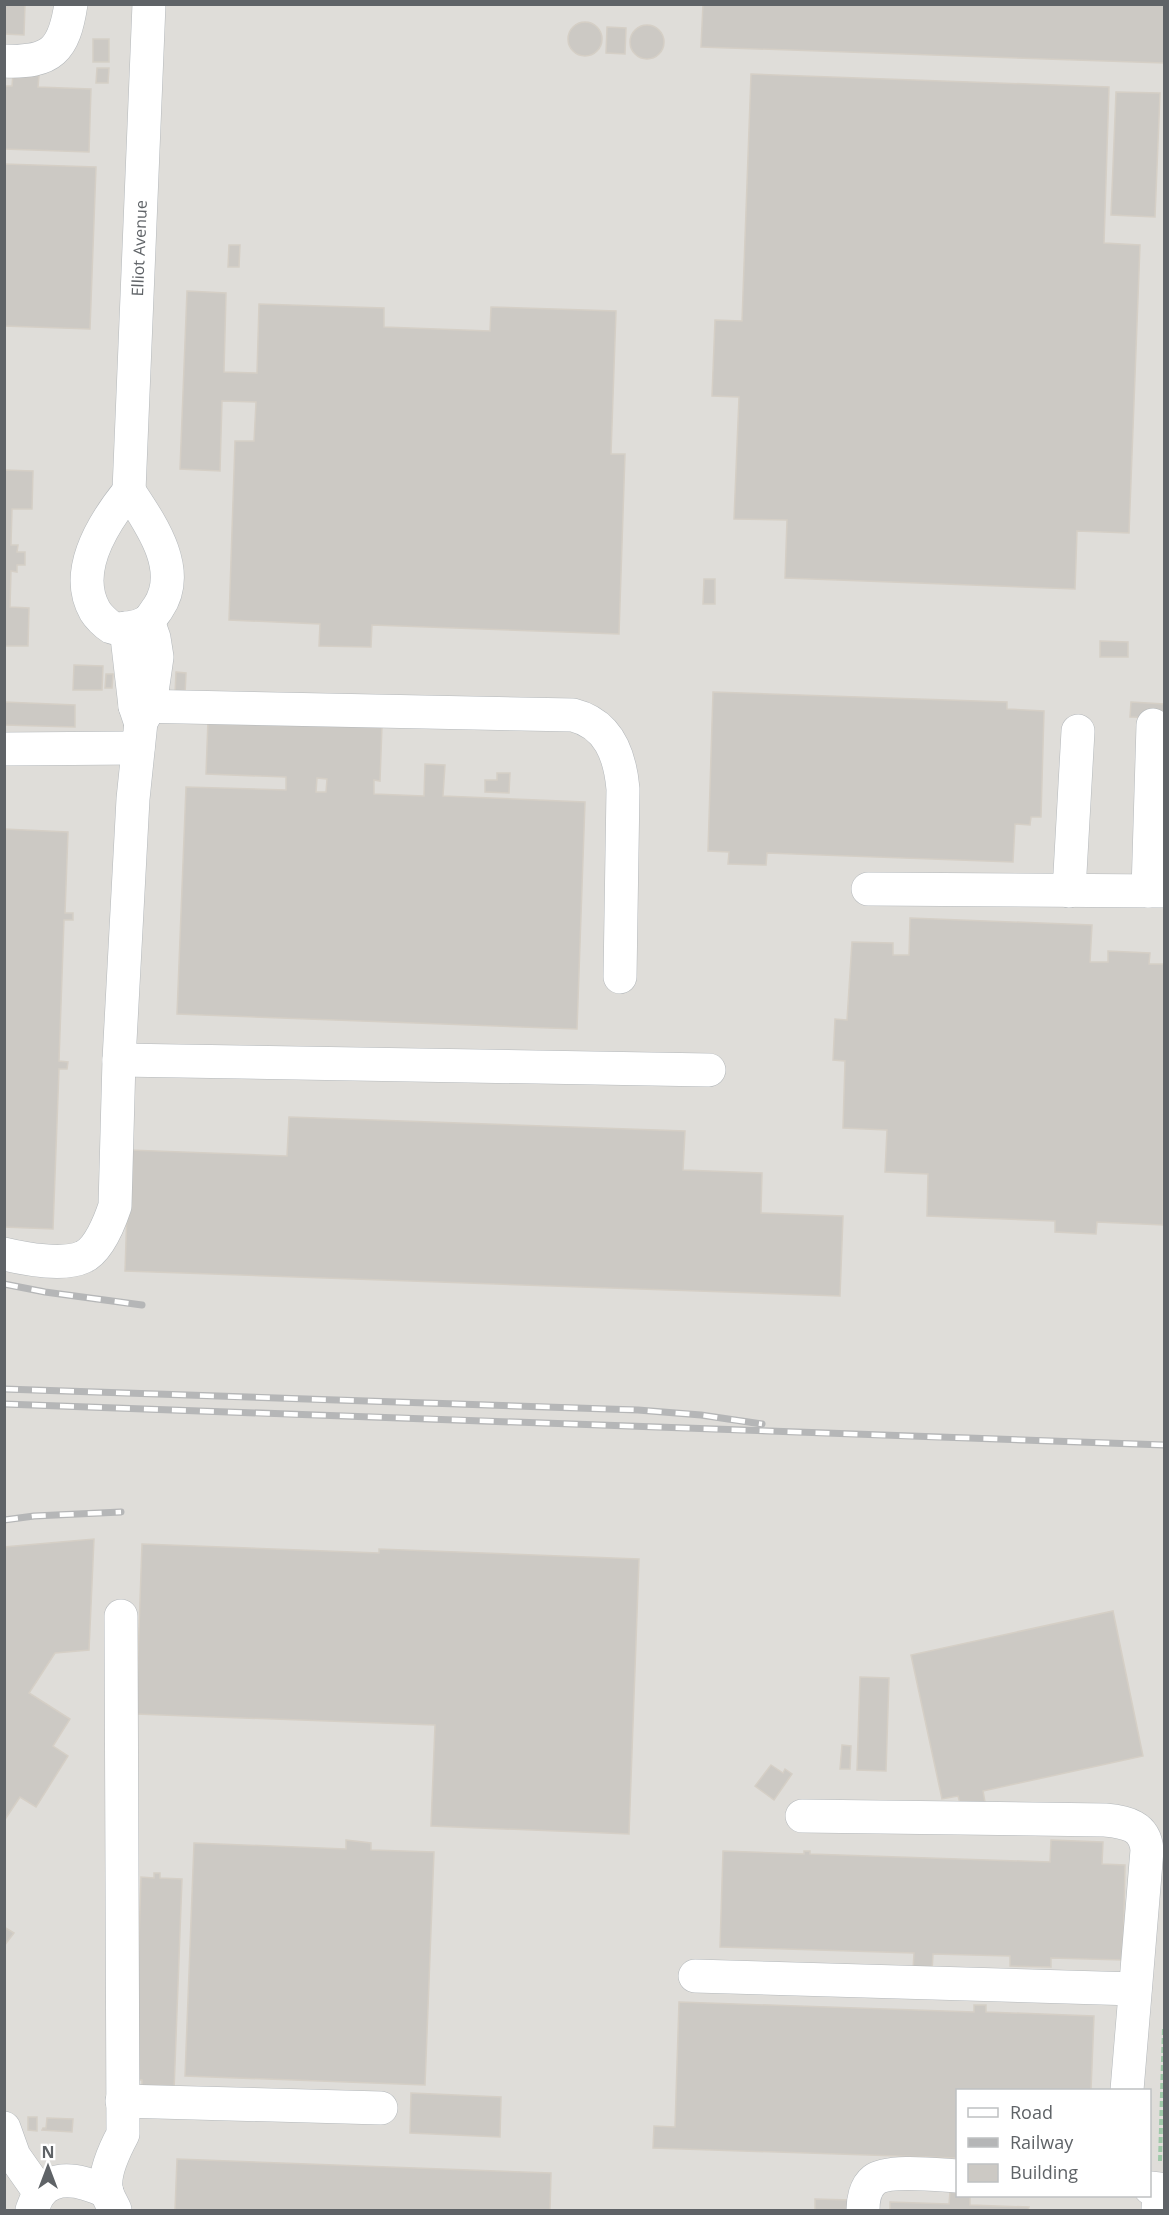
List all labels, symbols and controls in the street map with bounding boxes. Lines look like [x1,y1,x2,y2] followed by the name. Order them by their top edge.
[126,200,152,297] street label: Elliot Avenue
[956,2089,1151,2197] legend
[1010,2100,1053,2124] text: Road
[1010,2130,1074,2154] text: Railway
[18,2137,78,2197] north arrow
[41,2141,55,2163] text: N
[1010,2160,1078,2184] text: Building

